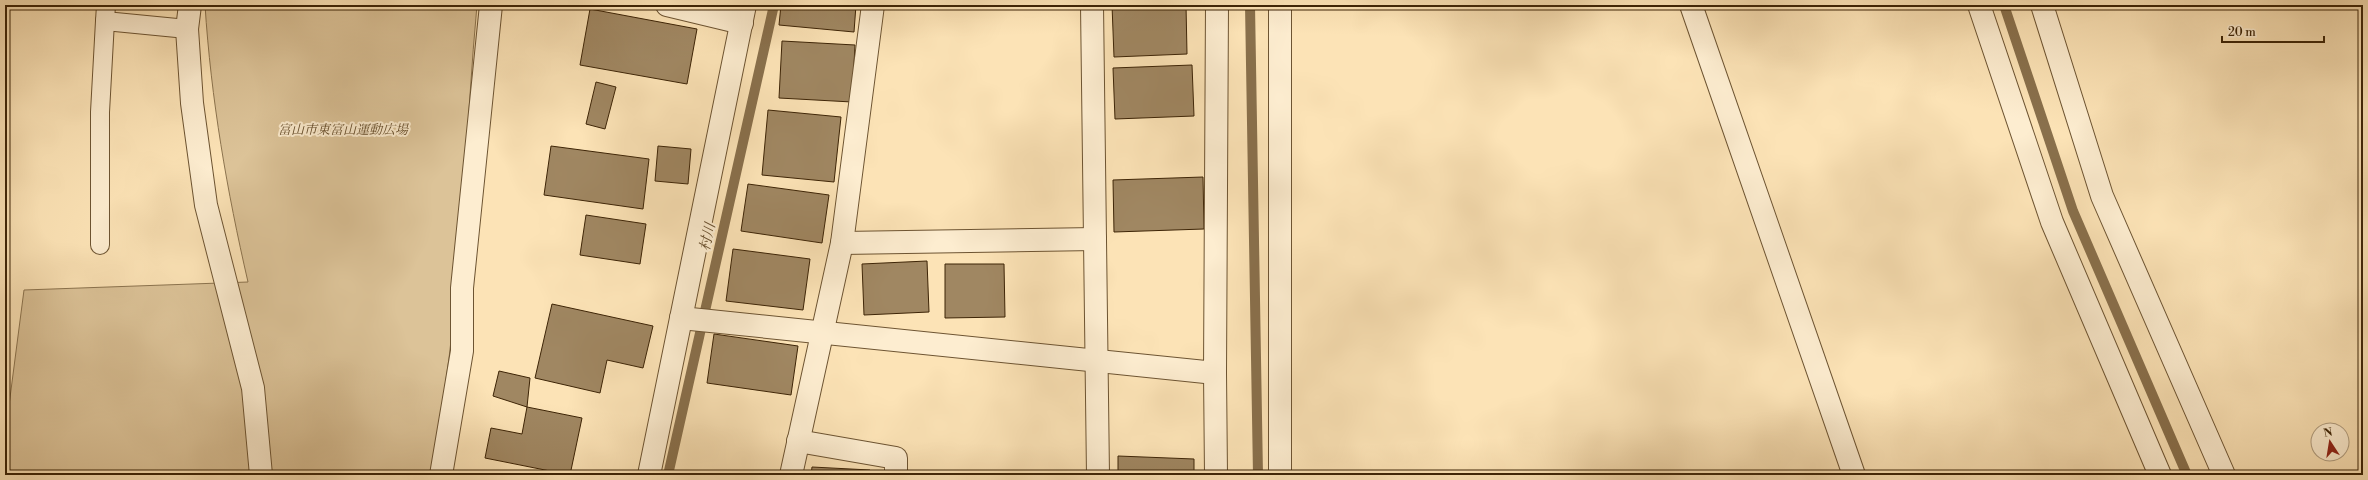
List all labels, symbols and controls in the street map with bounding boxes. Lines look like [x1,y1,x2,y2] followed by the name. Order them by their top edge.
[2222,18,2324,44] scale bar
[2228,25,2256,40] text: 20 m
[278,122,409,138] park label: 富山市東富山運動広場
[696,220,720,253] water label: 村川
[2310,422,2350,462] north arrow
[2322,425,2334,441] text: N

